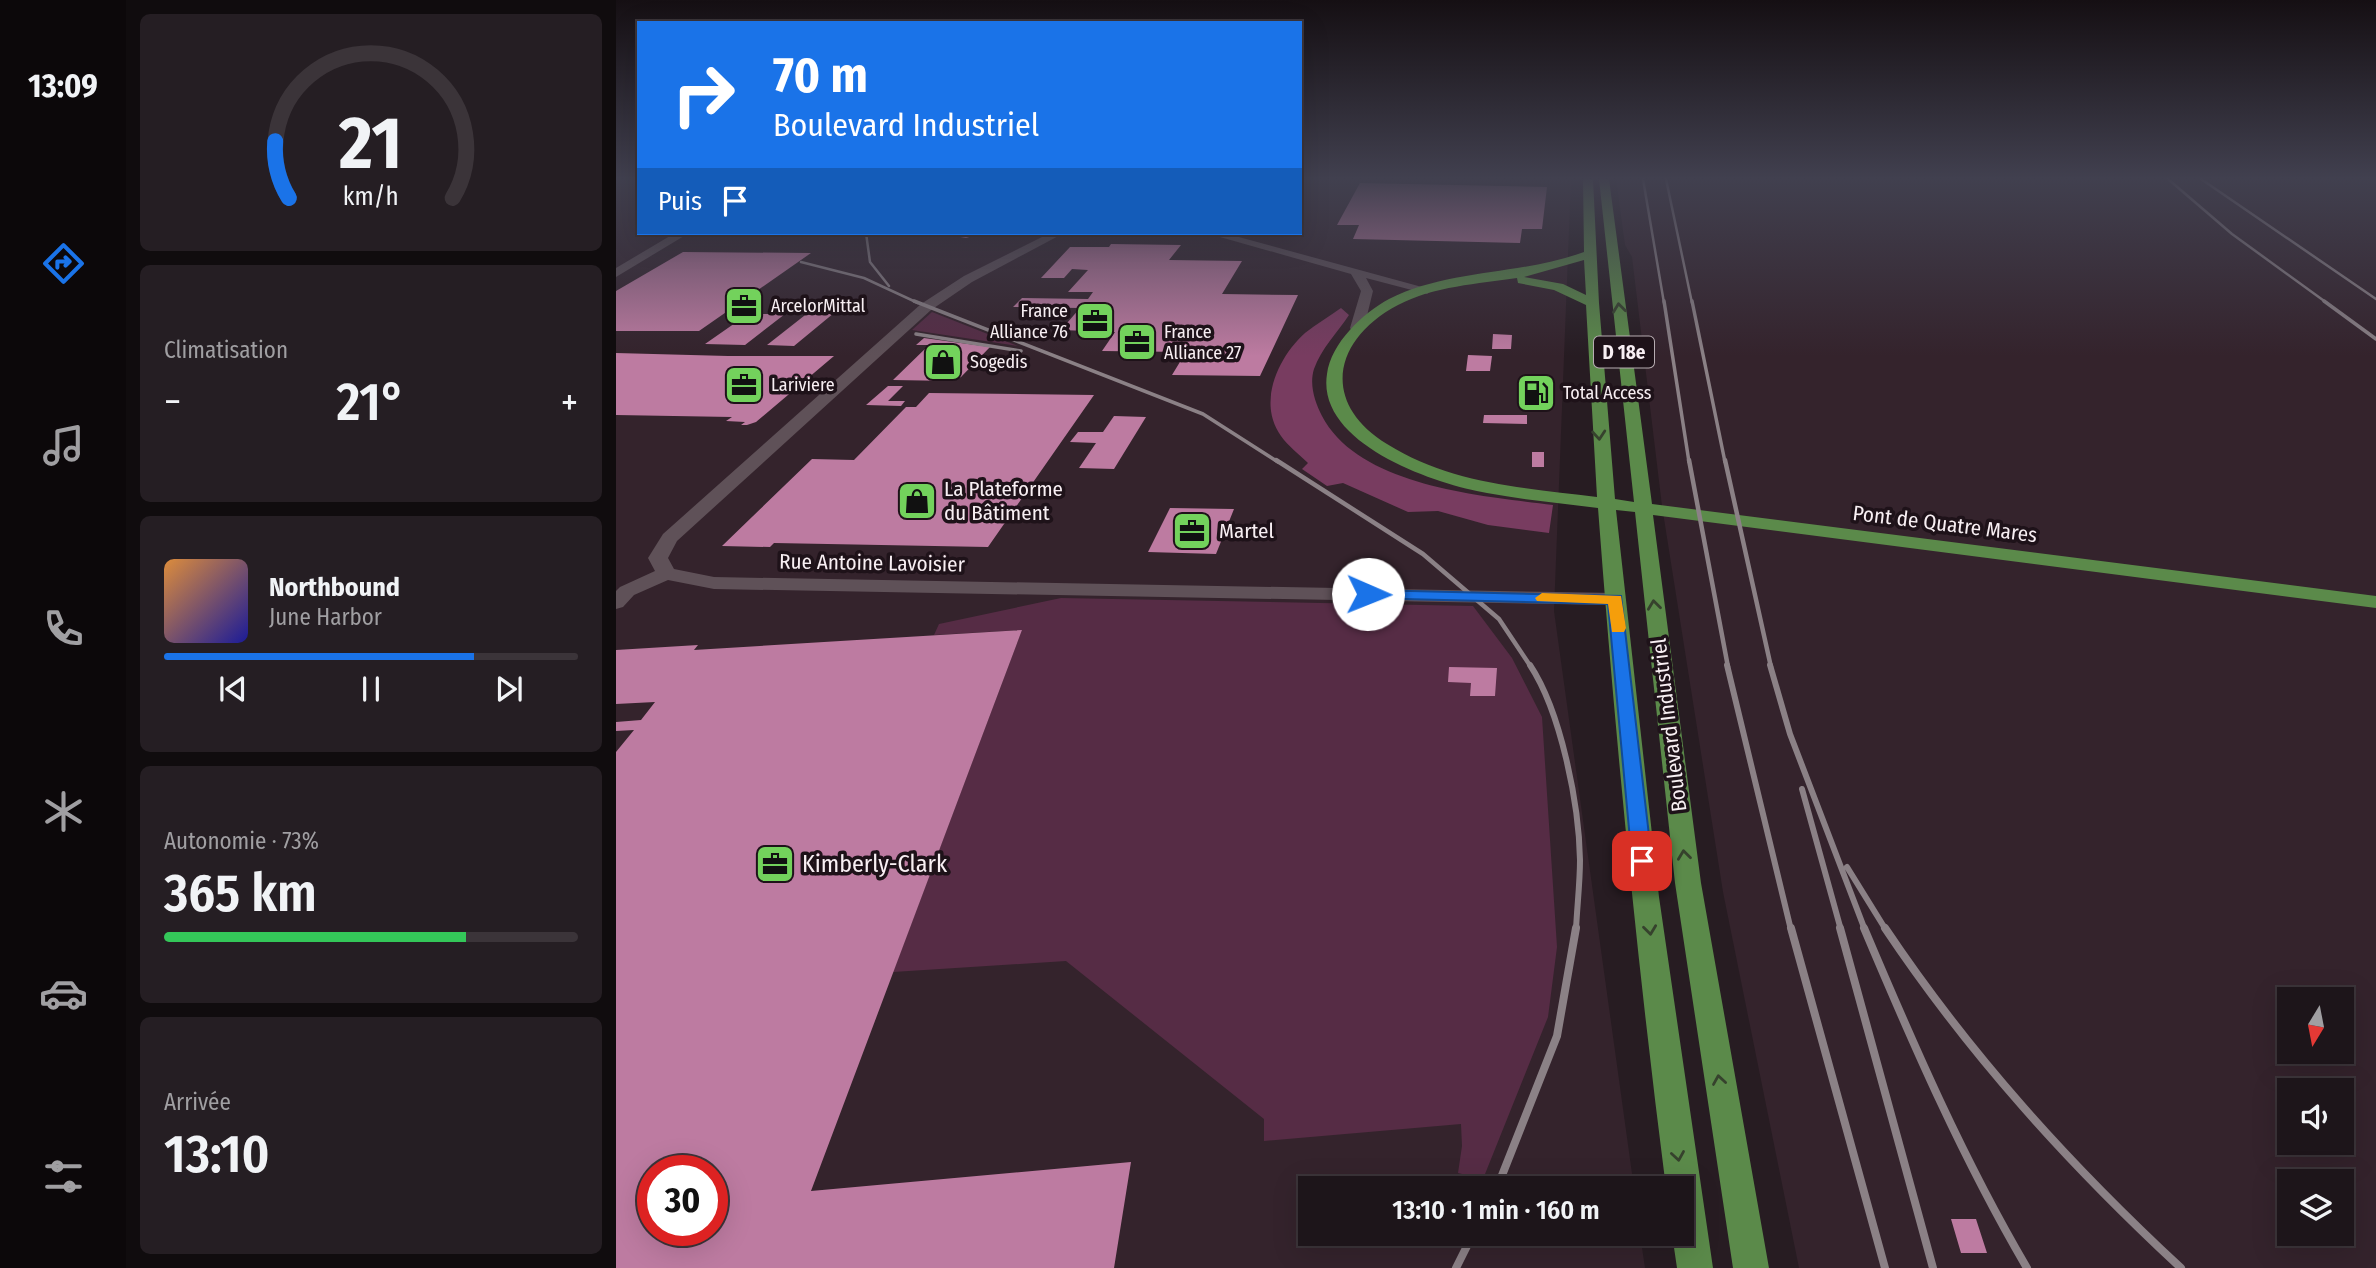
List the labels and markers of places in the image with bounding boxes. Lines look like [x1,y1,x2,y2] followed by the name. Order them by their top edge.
[723,285,765,327] office icon: ArcelorMittal
[771,295,866,317] place label: ArcelorMittal
[990,300,1068,343] place label: France Alliance 76
[1074,300,1116,342] office icon: France Alliance 76
[1116,321,1158,363] office icon: France Alliance 27
[1164,321,1241,364] place label: France Alliance 27
[922,341,964,383] shop icon: Sogedis
[970,351,1028,373] place label: Sogedis
[723,364,765,406] office icon: Lariviere
[1515,372,1557,414] fuel station icon: Total Access
[771,374,835,396] place label: Lariviere
[1563,382,1652,404] place label: Total Access
[944,476,1063,526] place label: La Plateforme du Bâtiment
[896,480,938,522] shop icon: La Plateforme du Bâtiment
[1171,510,1213,552] office icon: Martel
[1219,518,1274,544] place label: Martel
[1612,831,1672,891] pin
[754,843,796,885] office icon: Kimberly-Clark
[802,850,948,878] place label: Kimberly-Clark

